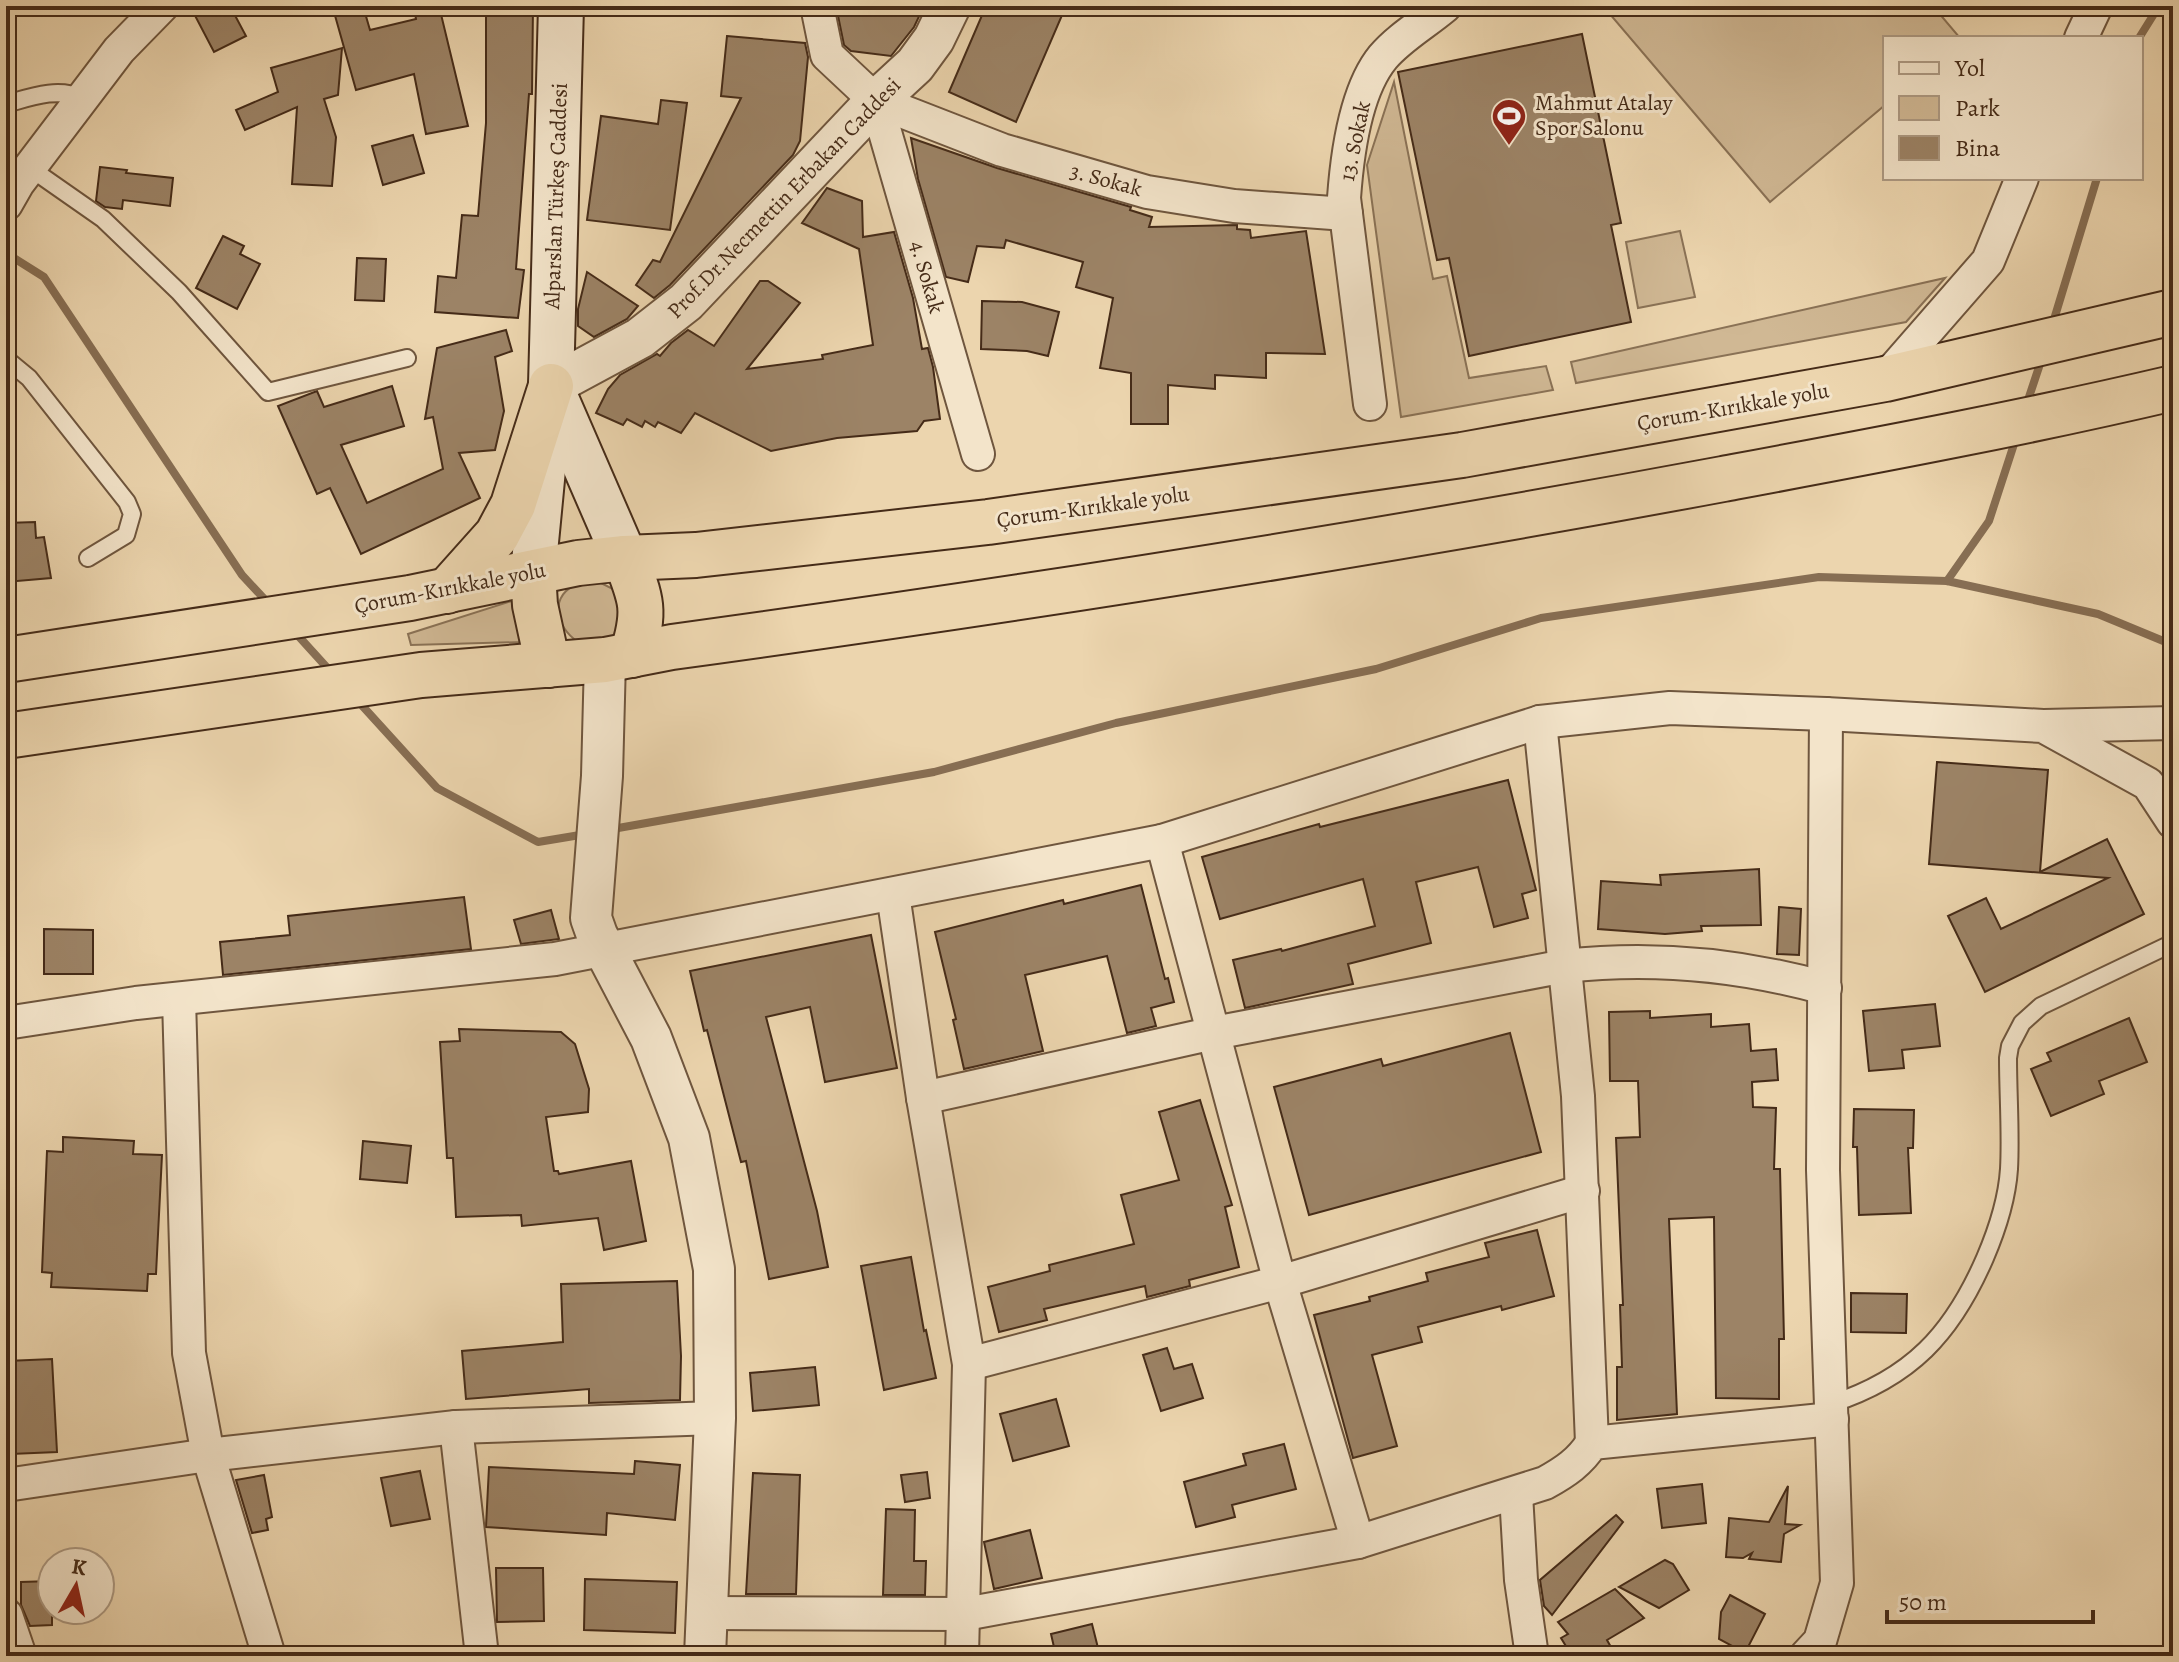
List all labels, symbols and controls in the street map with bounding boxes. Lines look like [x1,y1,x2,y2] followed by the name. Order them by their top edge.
[1883,36,2143,180] legend
[1954,52,1985,84] text: Yol
[660,71,908,325] street label: Prof.Dr.Necmettin Erbakan Caddesi
[537,82,575,311] street label: Alparslan Türkeş Caddesi
[1535,88,1673,143] place label: Mahmut Atalay Spor Salonu
[1955,92,2000,124] text: Park
[1490,97,1528,147] sports icon: Mahmut Atalay Spor Salonu
[1332,98,1378,184] street label: 13. Sokak
[1955,132,2001,164] text: Bina
[1067,156,1146,204] street label: 3. Sokak
[902,237,952,317] street label: 4. Sokak
[1635,375,1831,439] street label: Çorum-Kırıkkale yolu
[995,479,1191,535] street label: Çorum-Kırıkkale yolu
[352,555,548,621] street label: Çorum-Kırıkkale yolu
[36,1546,116,1626] north arrow
[69,1551,89,1583] text: K
[1887,1574,2093,1624] scale bar
[1899,1586,1947,1618] text: 50 m

